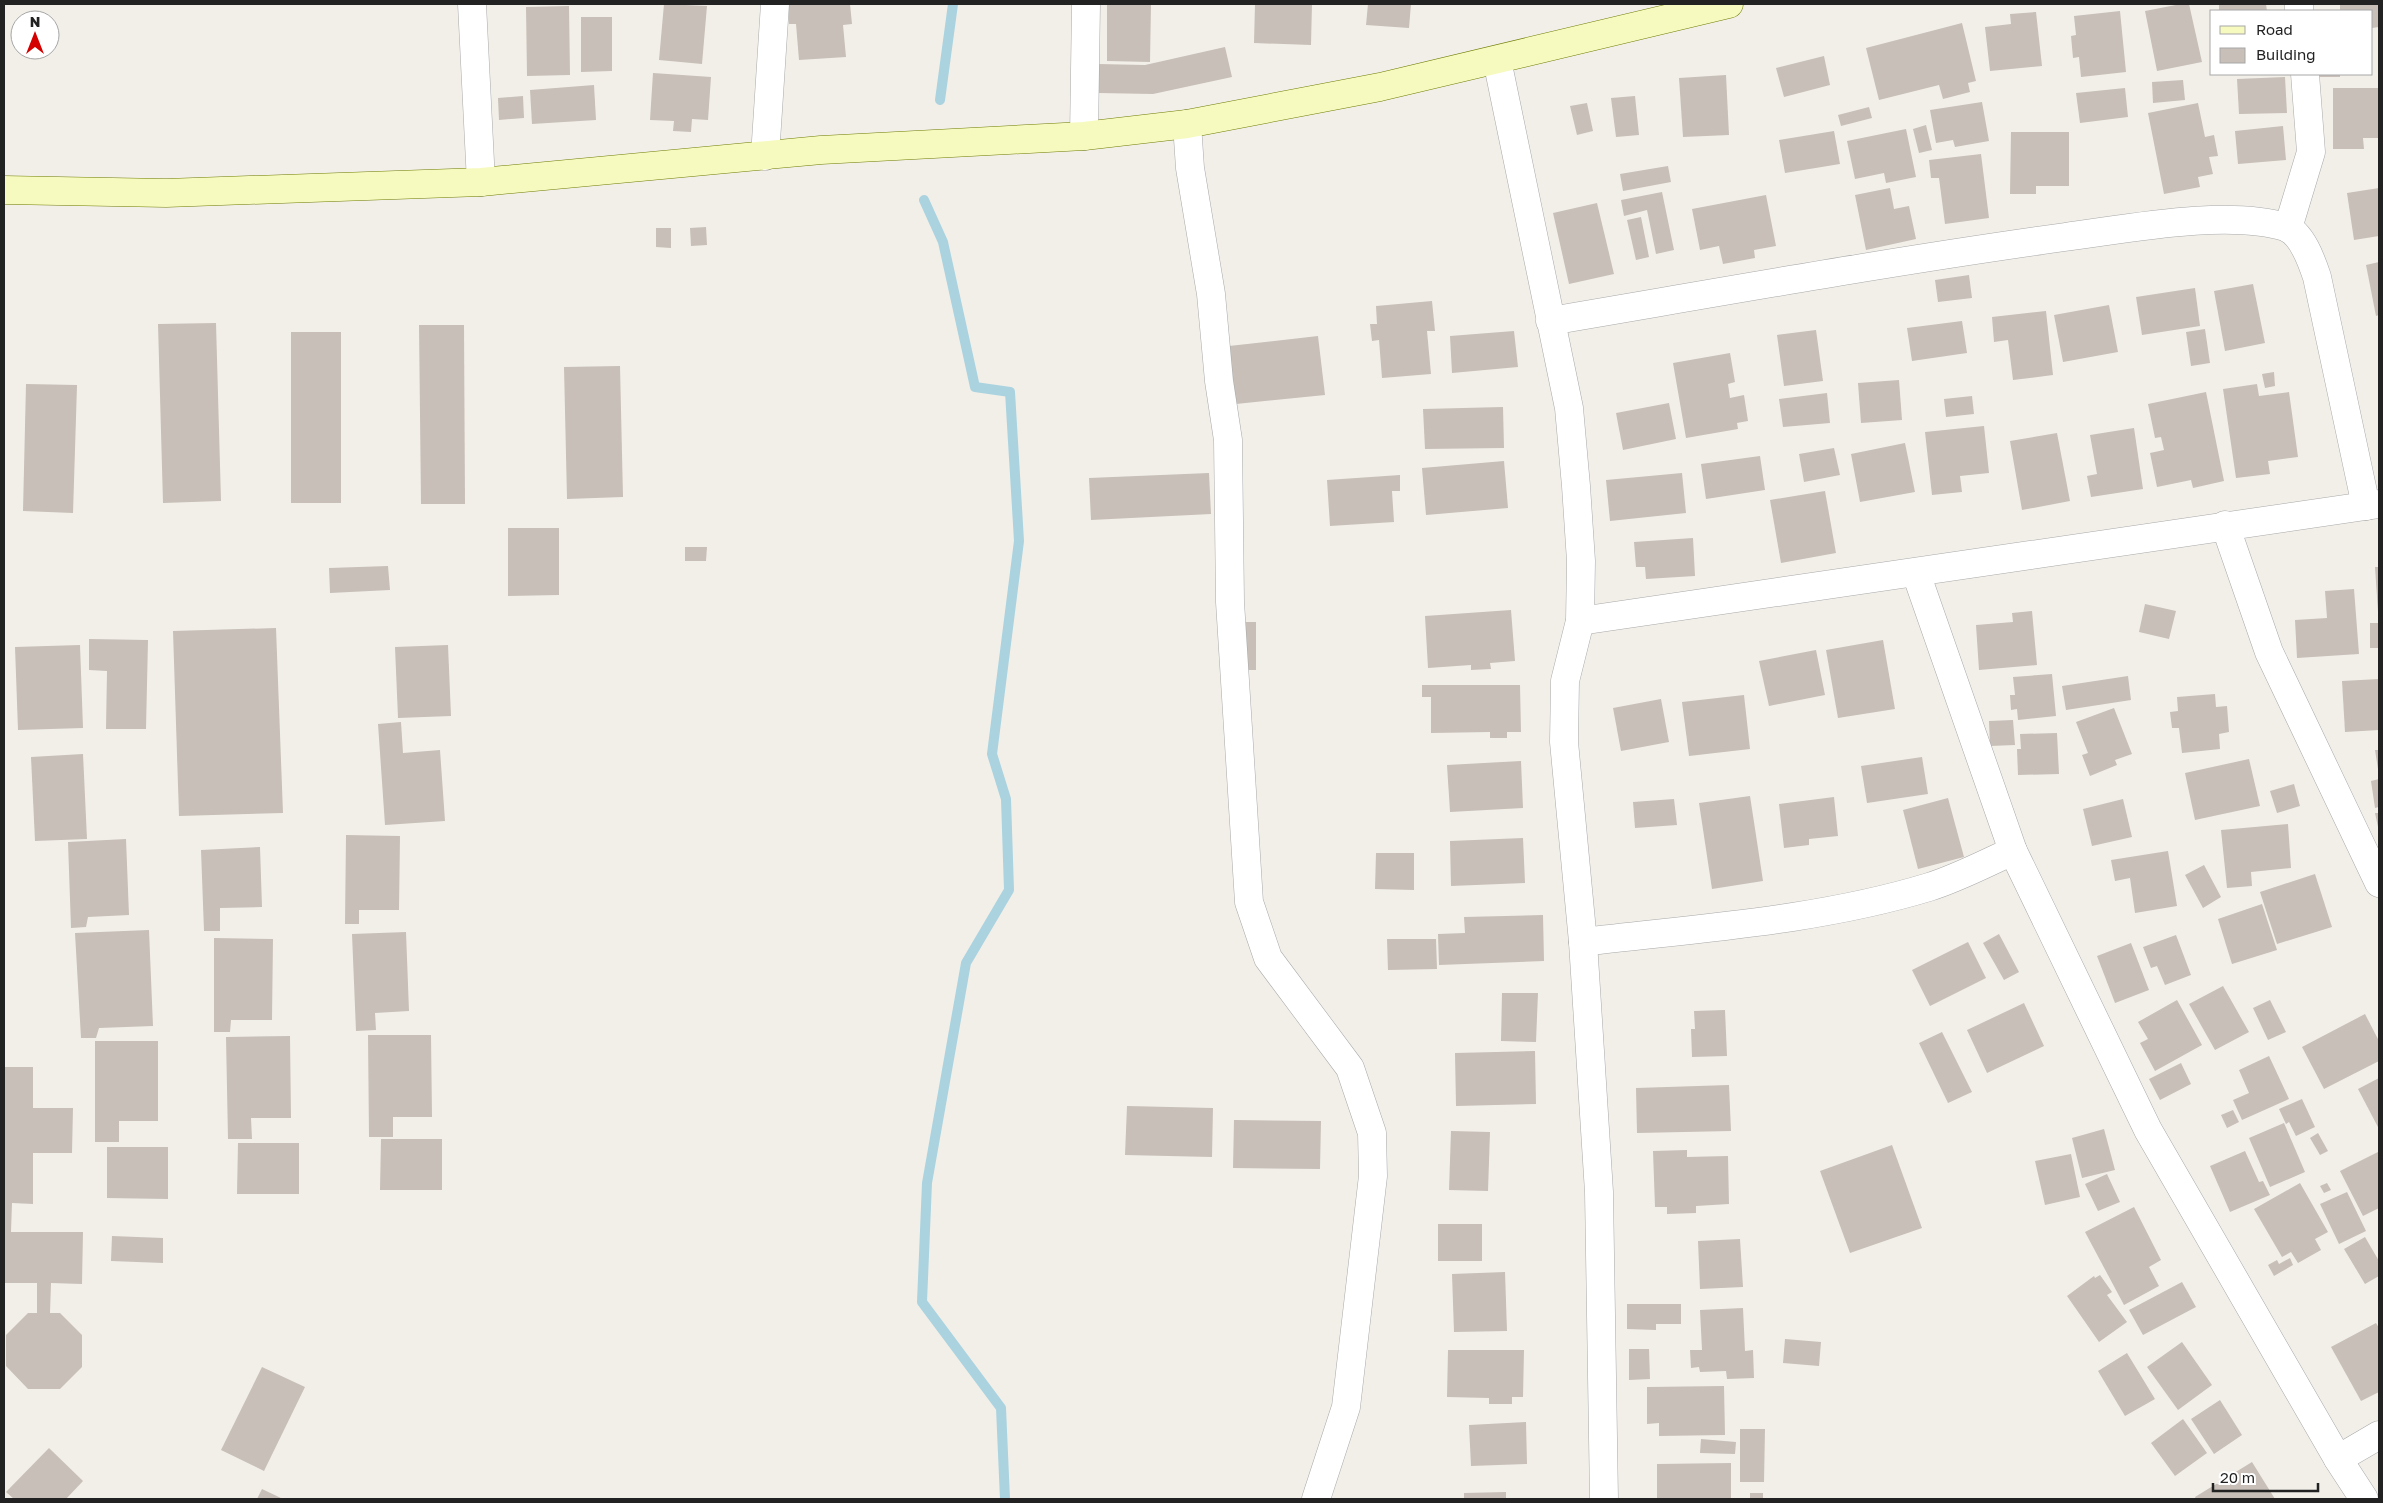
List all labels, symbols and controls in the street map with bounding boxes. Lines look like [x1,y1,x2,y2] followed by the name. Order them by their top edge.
[10,10,60,60] north arrow
[2210,10,2373,75] legend
[30,13,40,30] text: N
[2256,20,2293,38] text: Road
[2256,45,2316,63] text: Building
[2213,1460,2318,1492] scale bar
[2220,1468,2255,1486] text: 20 m

